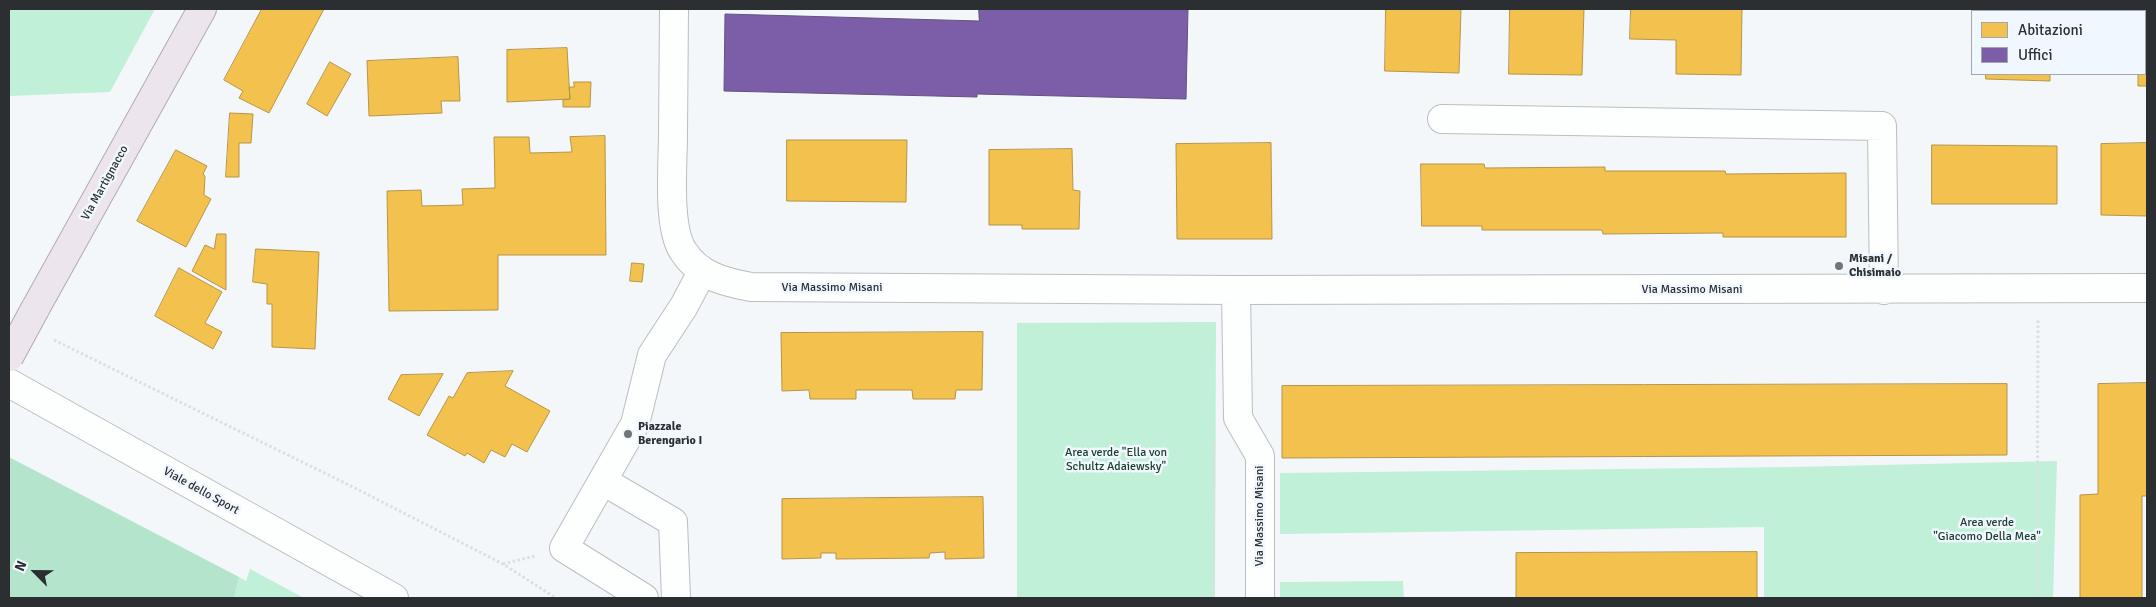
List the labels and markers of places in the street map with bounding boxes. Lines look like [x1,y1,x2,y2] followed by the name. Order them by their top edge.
[1849,252,1901,280] place label: Misani / Chisimaio
[1833,260,1845,272] marker: Misani / Chisimaio
[638,420,702,448] place label: Piazzale Berengario I
[622,428,634,440] marker: Piazzale Berengario I

